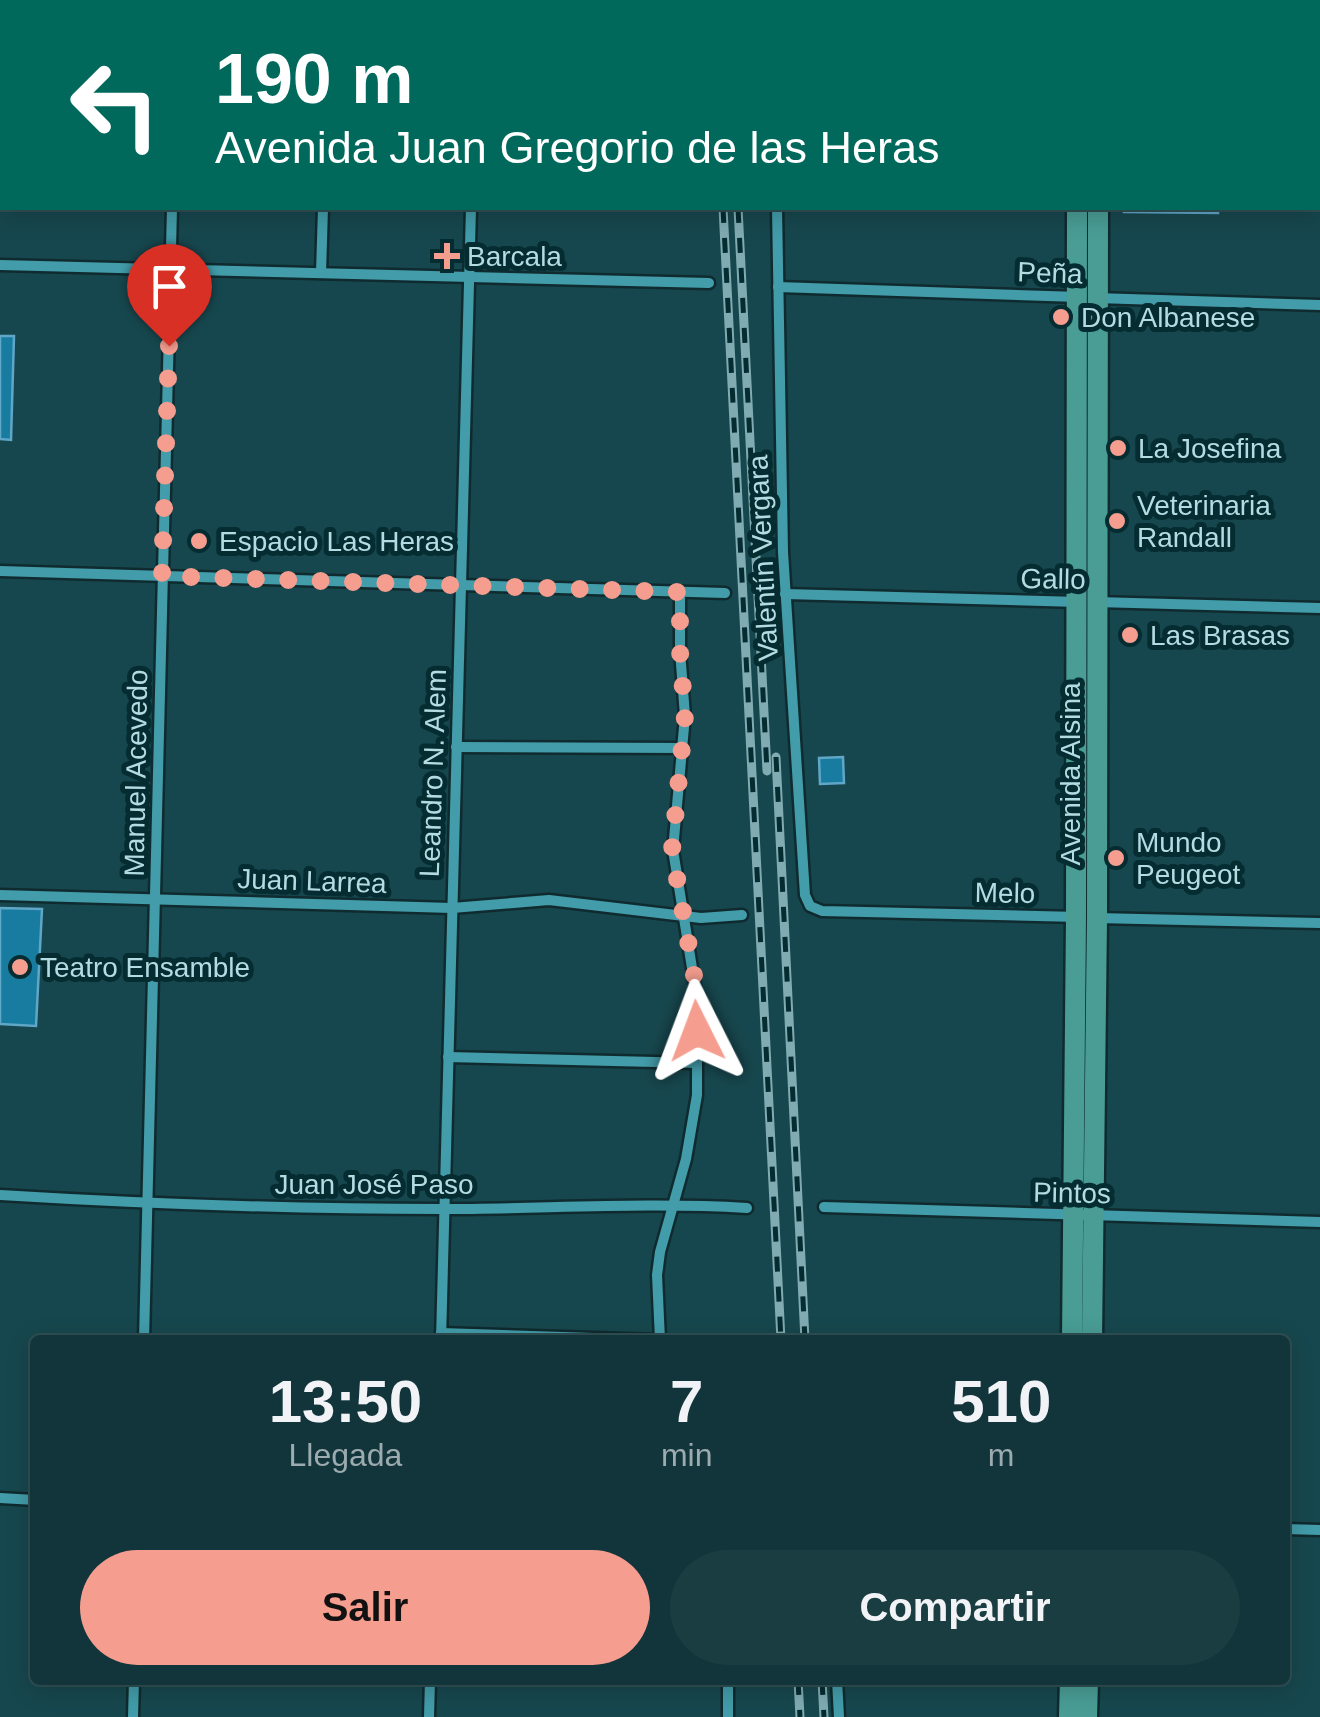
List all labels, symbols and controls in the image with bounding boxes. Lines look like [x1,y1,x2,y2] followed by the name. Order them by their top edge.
[50,40,180,170] icon: left
[215,40,413,118] text: 190 m
[215,122,940,173] text: Avenida Juan Gregorio de las Heras
[467,241,562,272] place label: Barcala
[127,244,212,347] pin
[436,245,458,267] marker: Barcala
[1017,256,1084,290] street label: Peña
[142,259,197,314] icon: arrive
[1081,302,1255,333] place label: Don Albanese
[1050,306,1072,328] marker: Don Albanese
[1138,433,1282,464] place label: La Josefina
[1107,437,1129,459] marker: La Josefina
[742,454,784,662] street label: Valentín Vergara
[1137,490,1271,553] place label: Veterinaria Randall
[1106,510,1128,532] marker: Veterinaria Randall
[219,526,454,557] place label: Espacio Las Heras
[188,530,210,552] marker: Espacio Las Heras
[1020,563,1086,595] street label: Gallo
[1150,620,1290,651] place label: Las Brasas
[1119,624,1141,646] marker: Las Brasas
[414,668,452,878] street label: Leandro N. Alem
[119,669,153,877] street label: Manuel Acevedo
[1055,682,1086,866] street label: Avenida Alsina
[1136,827,1241,890] place label: Mundo Peugeot
[1105,847,1127,869] marker: Mundo Peugeot
[237,863,388,899] street label: Juan Larrea
[974,877,1036,909] street label: Melo
[40,952,250,983] place label: Teatro Ensamble
[9,956,31,978] marker: Teatro Ensamble
[645,979,749,1083] position arrow
[274,1169,474,1200] street label: Juan José Paso
[1033,1177,1111,1209] street label: Pintos
[269,1368,422,1435] text: 13:50
[670,1368,703,1435] text: 7
[951,1368,1051,1435] text: 510
[288,1437,402,1473] text: Llegada
[661,1437,712,1473] text: min
[988,1437,1015,1473] text: m
[80,1550,650,1665] button: Salir
[670,1550,1240,1665] button: Compartir

